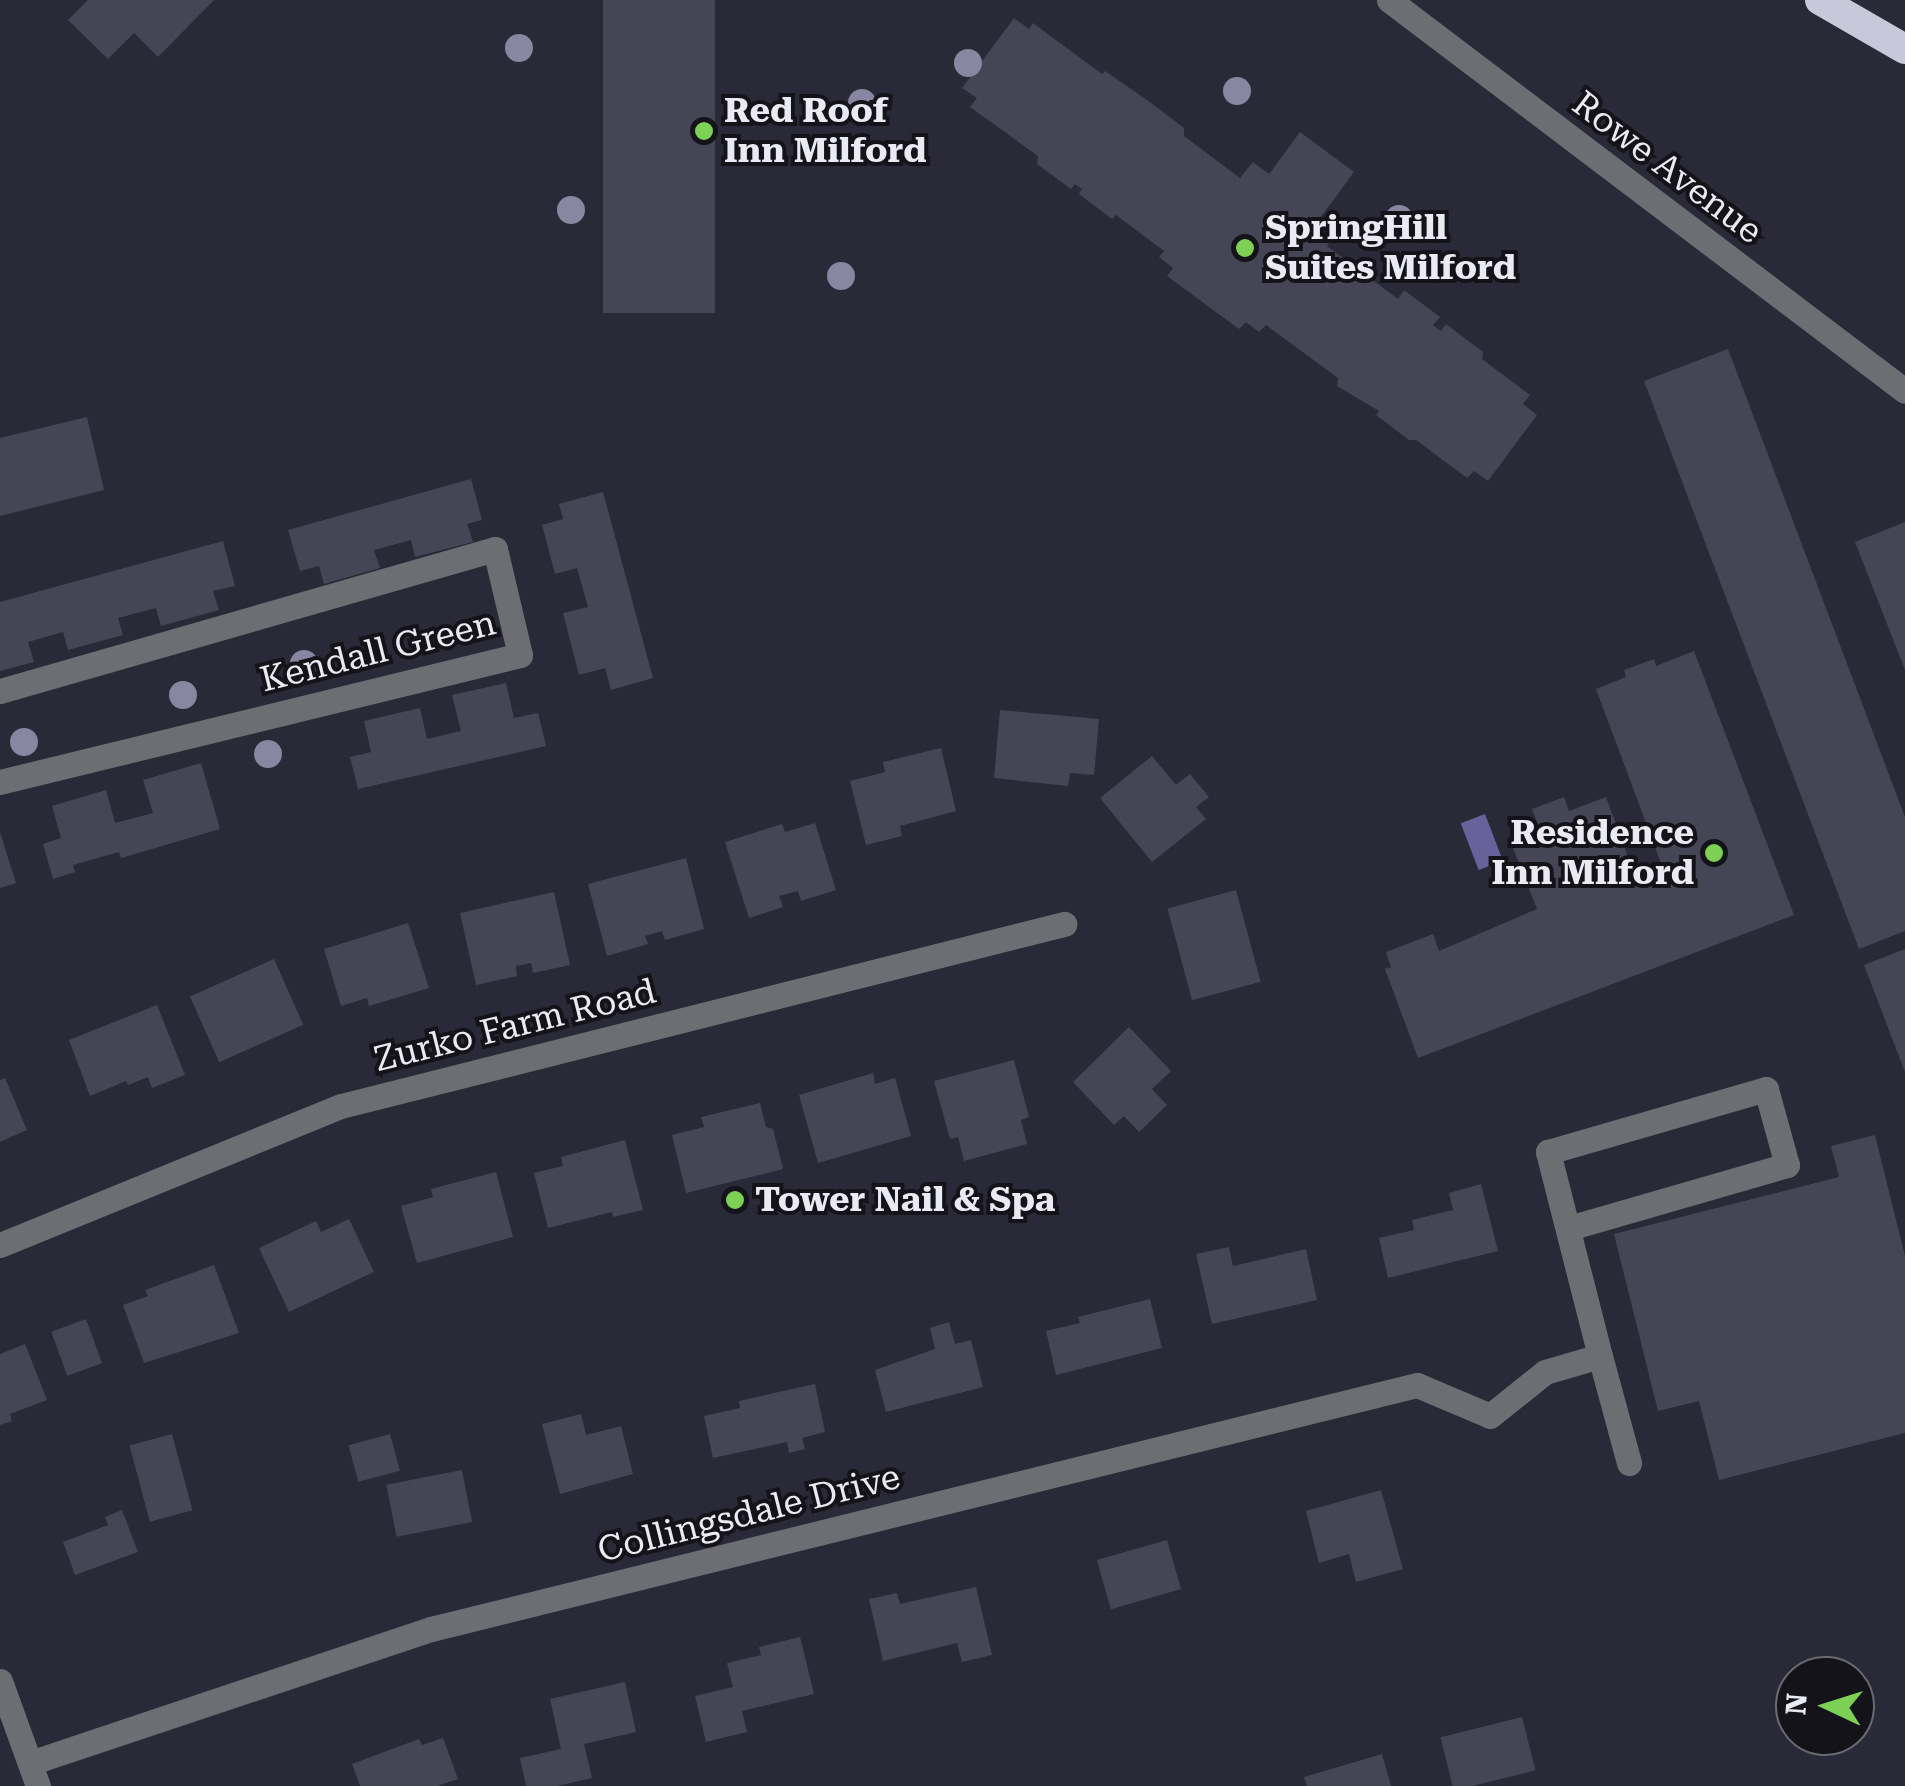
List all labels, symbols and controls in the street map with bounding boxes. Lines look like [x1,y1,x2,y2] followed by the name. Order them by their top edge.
[1564,83,1770,253] street label: Rowe Avenue
[724,90,927,172] place label: Red Roof Inn Milford
[693,120,715,142] marker: Red Roof Inn Milford
[1265,207,1516,289] place label: SpringHill Suites Milford
[1234,237,1256,259] marker: SpringHill Suites Milford
[256,602,500,702] street label: Kendall Green
[1491,812,1694,894] place label: Residence Inn Milford
[1703,842,1725,864] marker: Residence Inn Milford
[370,971,660,1081] street label: Zurko Farm Road
[755,1179,1055,1221] place label: Tower Nail & Spa
[724,1189,746,1211] marker: Tower Nail & Spa
[594,1456,904,1572] street label: Collingsdale Drive
[1775,1656,1875,1756] north arrow
[1779,1692,1814,1716] text: N

